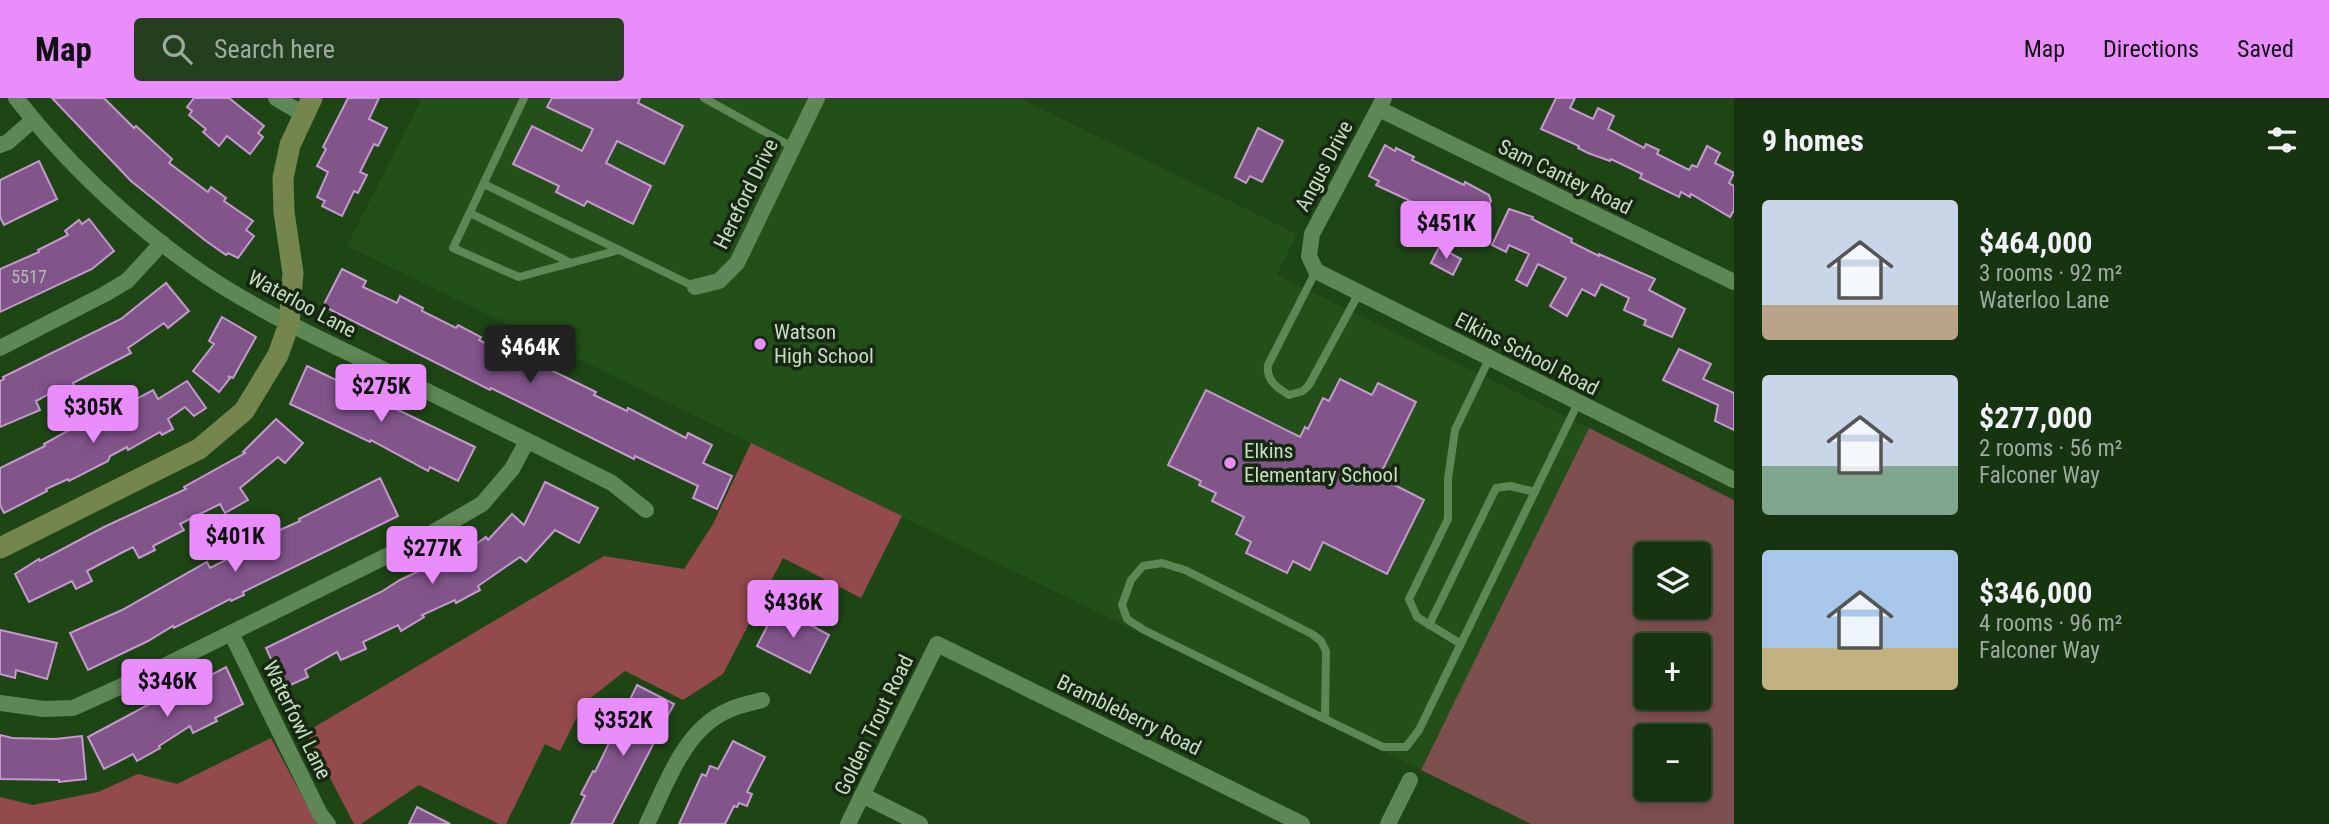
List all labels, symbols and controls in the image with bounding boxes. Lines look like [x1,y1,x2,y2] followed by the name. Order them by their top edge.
[134,18,624,81] search box
[35,30,92,69] text: Map
[158,30,196,68] icon: search
[214,34,335,64] text: Search here
[2024,35,2065,63] text: Map
[2103,35,2199,63] text: Directions
[2237,35,2294,63] text: Saved
[1290,116,1358,215] street label: Angus Drive
[2263,121,2301,159] icon: filters
[1762,123,1864,158] text: 9 homes
[1494,134,1636,220] street label: Sam Cantey Road
[709,135,783,253] street label: Hereford Drive
[1397,202,1495,261] pin: $451K
[1416,210,1476,237] text: $451K
[1979,225,2092,260] text: $464,000
[1818,228,1902,312] icon: home
[1979,260,2122,287] text: 3 rooms · 92 m²
[244,265,360,343] street label: Waterloo Lane
[11,266,47,287] house number: 5517
[1979,287,2109,314] text: Waterloo Lane
[1451,308,1603,400] street label: Elkins School Road
[774,320,874,368] place label: Watson High School
[481,326,579,385] pin: $464K
[500,334,560,361] text: $464K
[752,336,768,352] marker: Watson High School
[332,364,430,424] pin: $275K
[351,373,411,400] text: $275K
[44,386,142,445] pin: $305K
[63,394,123,421] text: $305K
[1979,400,2092,435] text: $277,000
[1818,403,1902,487] icon: home
[1979,435,2122,462] text: 2 rooms · 56 m²
[1244,439,1398,487] place label: Elkins Elementary School
[1222,455,1238,471] marker: Elkins Elementary School
[1979,462,2100,489] text: Falconer Way
[186,514,284,574] pin: $401K
[205,523,265,550] text: $401K
[383,526,481,586] pin: $277K
[402,535,462,562] text: $277K
[1634,542,1711,801] map controls
[1634,542,1711,619] button: layers
[1979,575,2092,610] text: $346,000
[1818,578,1902,662] icon: home
[744,580,842,640] pin: $436K
[763,589,823,616] text: $436K
[1979,610,2122,637] text: 4 rooms · 96 m²
[1634,633,1711,710] button: +
[1979,637,2100,664] text: Falconer Way
[830,651,918,799] street label: Golden Trout Road
[258,657,336,783] street label: Waterfowl Lane
[118,660,216,719] pin: $346K
[137,668,197,695] text: $346K
[1053,670,1205,760] street label: Brambleberry Road
[574,698,672,758] pin: $352K
[593,707,653,734] text: $352K
[1634,724,1711,801] button: −

